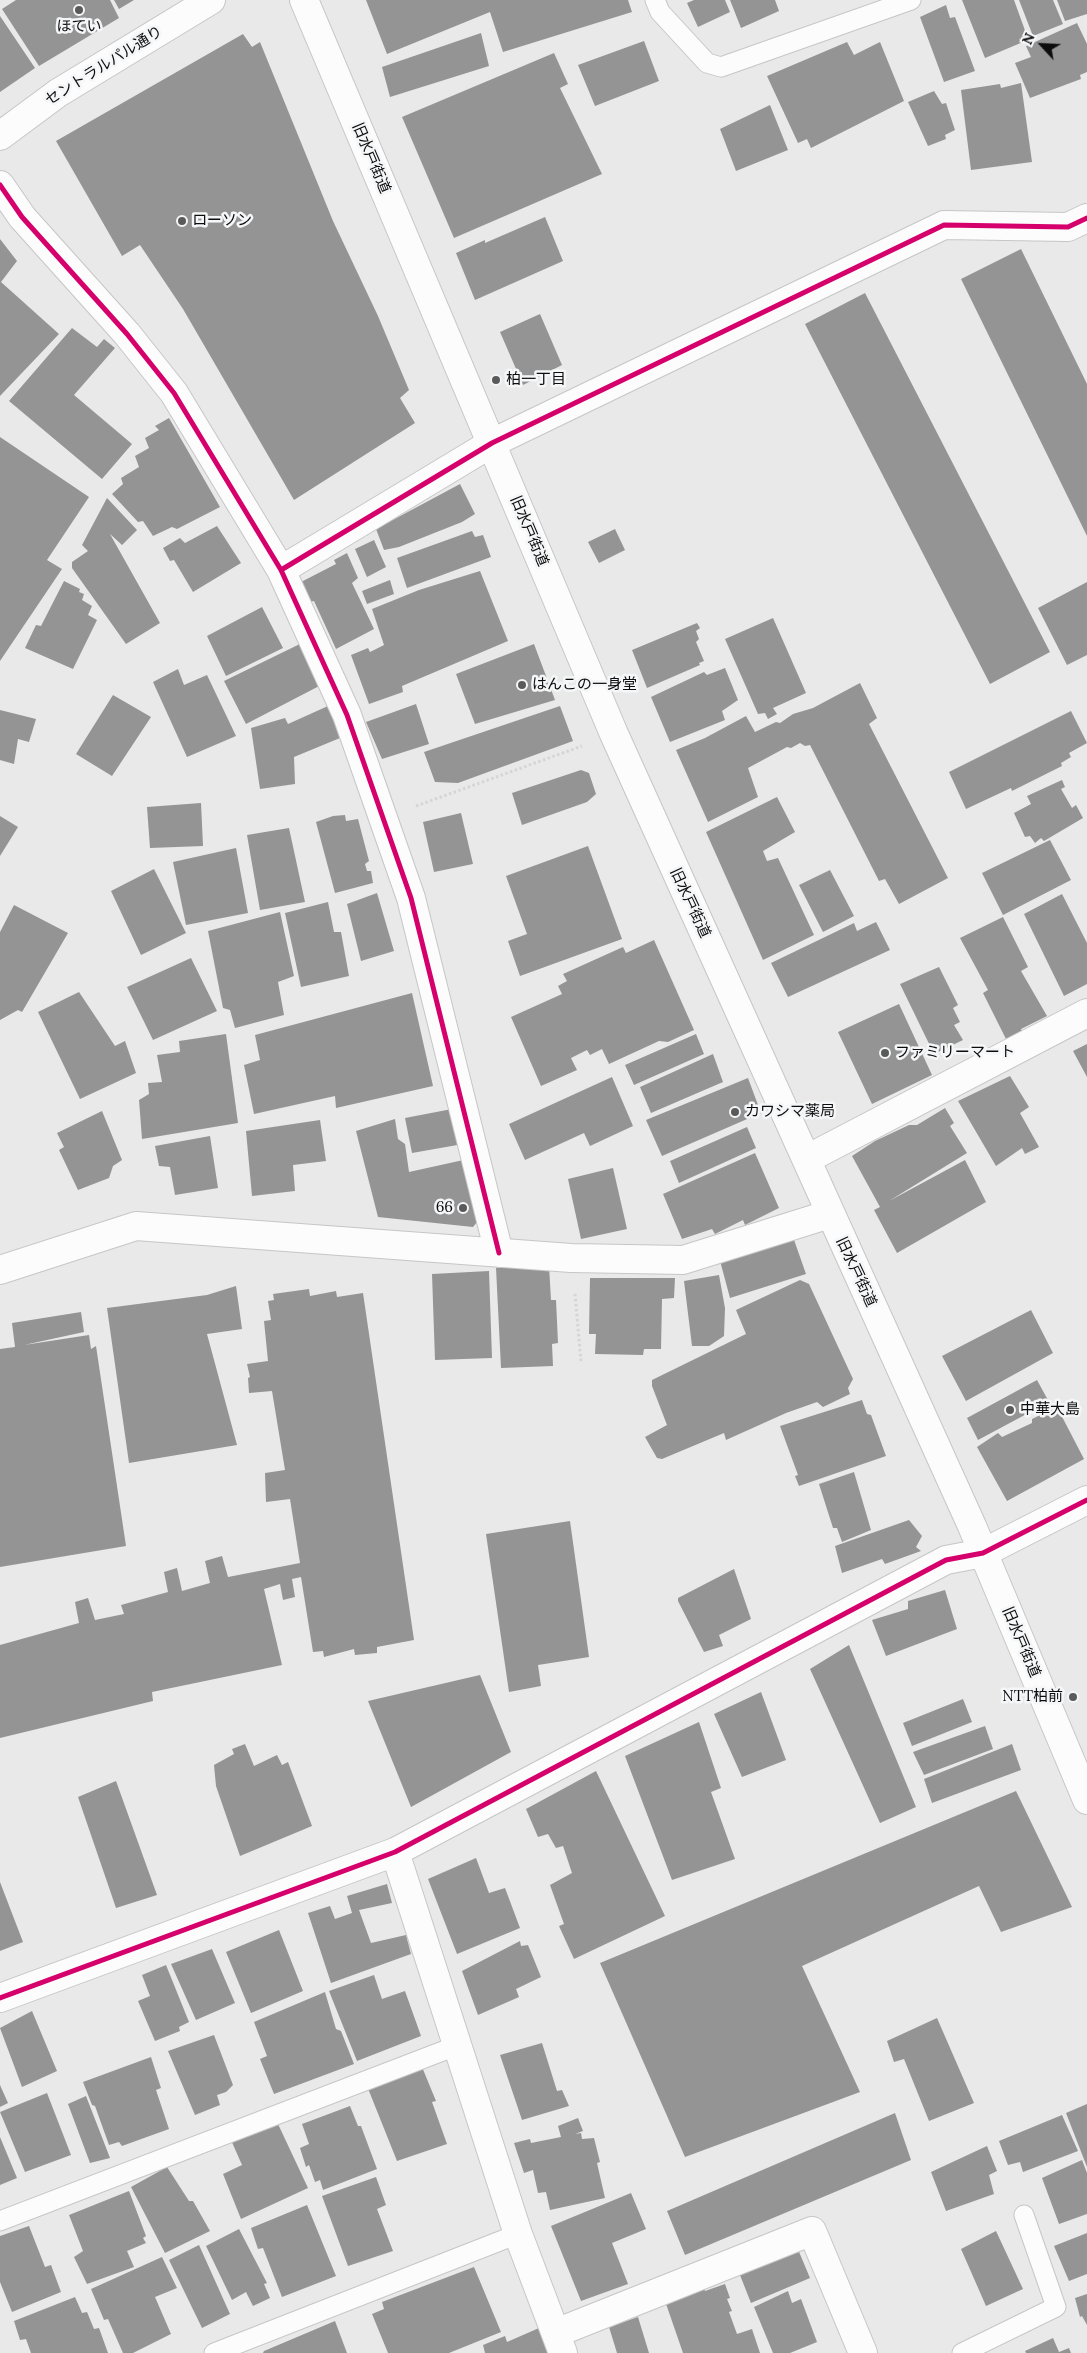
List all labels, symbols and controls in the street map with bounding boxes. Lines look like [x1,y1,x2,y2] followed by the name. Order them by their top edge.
[73,4,85,16] marker: ほてい
[57,18,101,36] place label: ほてい
[1017,20,1067,70] north arrow
[42,23,166,109] street label: セントラルパル通り
[1018,30,1039,47] text: N
[348,120,394,196] street label: 旧水戸街道
[192,212,252,230] place label: ローソン
[176,215,188,227] marker: ローソン
[506,371,566,389] place label: 柏一丁目
[490,374,502,386] marker: 柏一丁目
[506,493,552,569] street label: 旧水戸街道
[532,676,637,694] place label: はんこの一身堂
[516,679,528,691] marker: はんこの一身堂
[666,865,714,941] street label: 旧水戸街道
[895,1044,1015,1062] place label: ファミリーマート
[879,1047,891,1059] marker: ファミリーマート
[745,1103,835,1121] place label: カワシマ薬局
[729,1106,741,1118] marker: カワシマ薬局
[436,1199,453,1217] place label: 66
[457,1202,469,1214] marker: 66
[832,1234,880,1310] street label: 旧水戸街道
[1020,1401,1080,1419] place label: 中華大島
[1004,1404,1016,1416] marker: 中華大島
[998,1604,1044,1680] street label: 旧水戸街道
[1002,1688,1063,1706] place label: NTT柏前
[1067,1691,1079,1703] marker: NTT柏前

